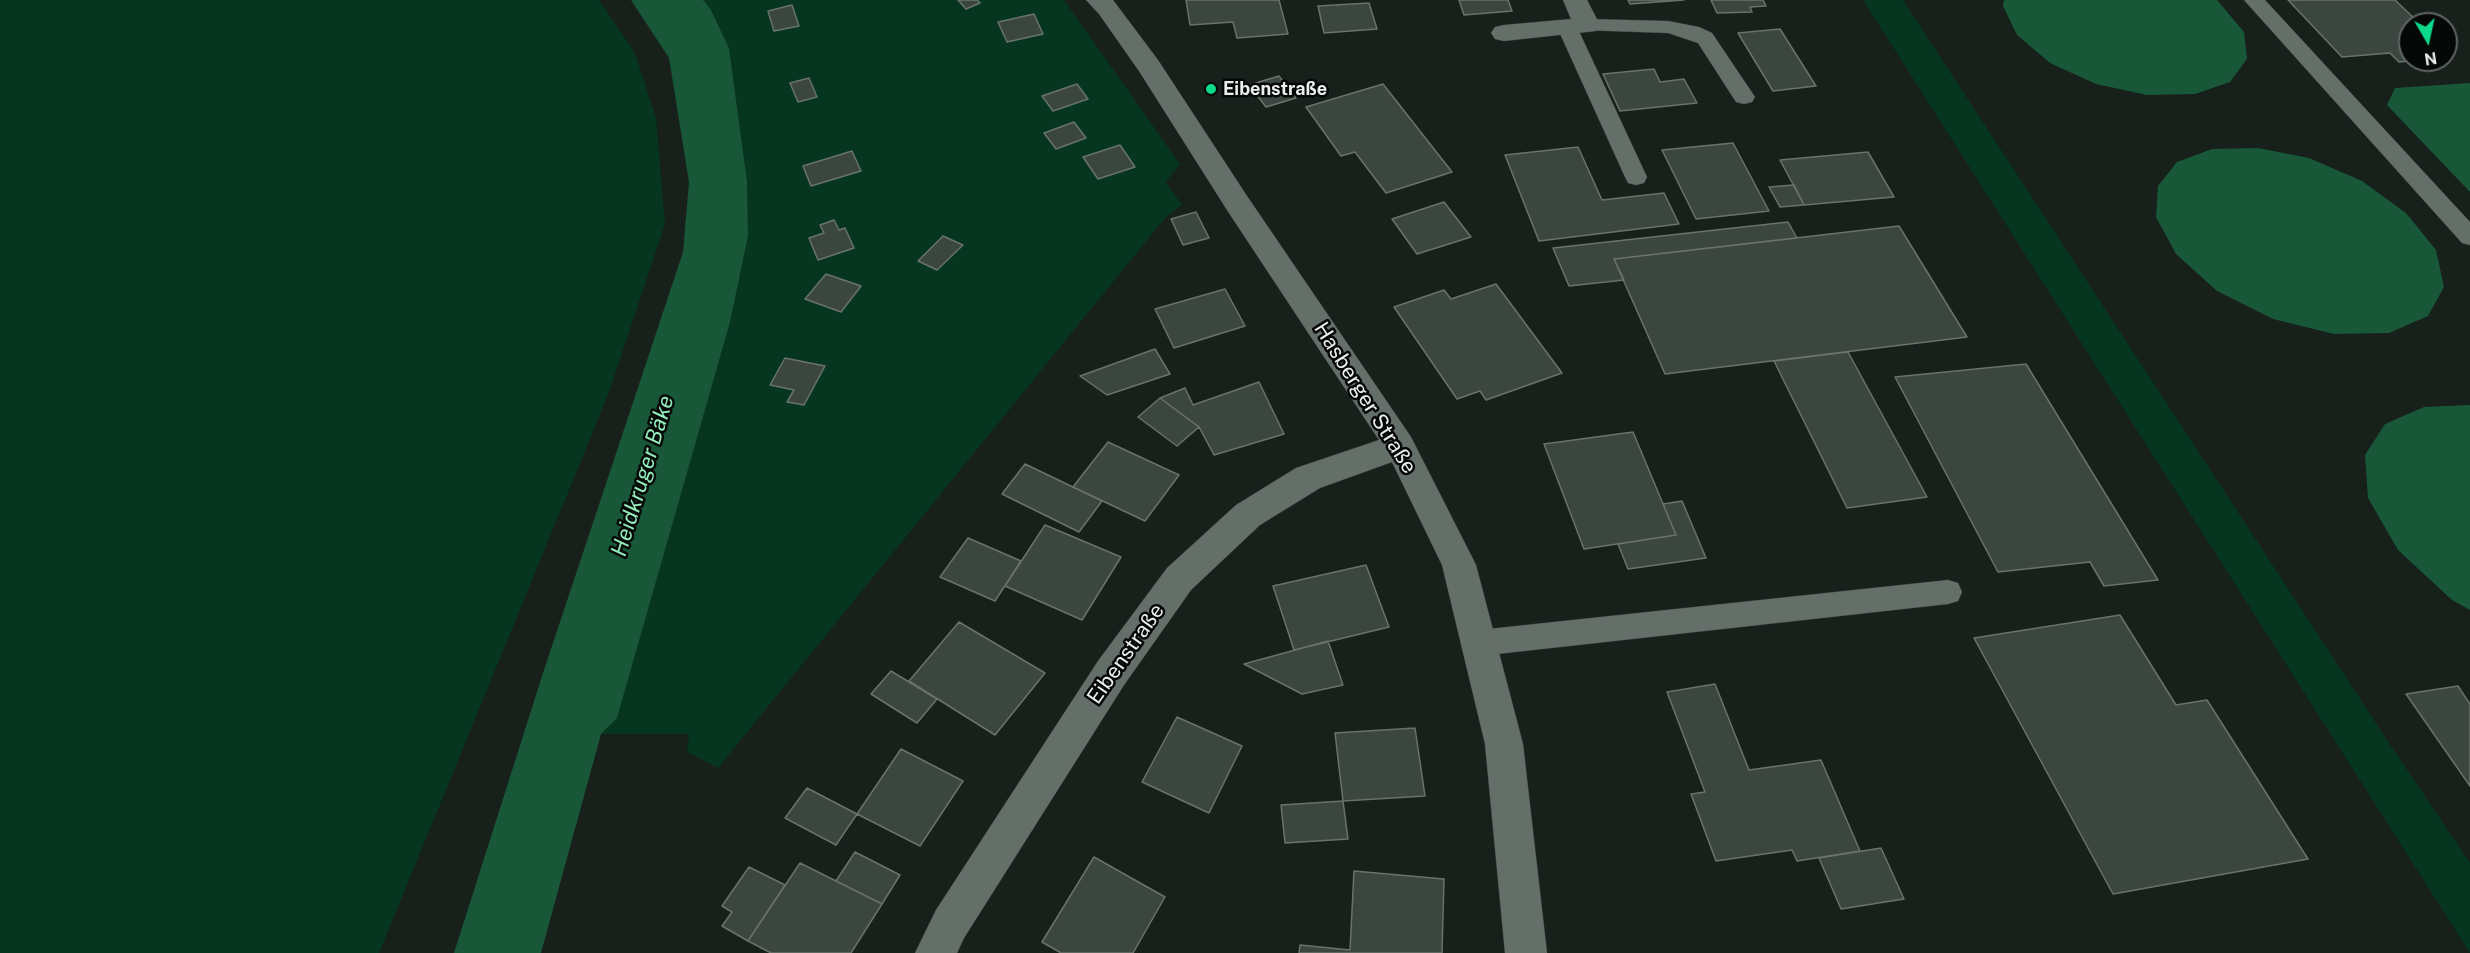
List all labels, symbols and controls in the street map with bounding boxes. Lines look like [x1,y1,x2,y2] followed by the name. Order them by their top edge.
[2398,12,2458,72] north arrow
[2423,48,2438,69] text: N
[1223,78,1327,100] place label: Eibenstraße
[1204,82,1218,96] marker: Eibenstraße
[1308,318,1422,478] street label: Hasberger Straße
[606,392,680,560] water label: Heidkruger Bäke
[1082,599,1170,709] street label: Eibenstraße

